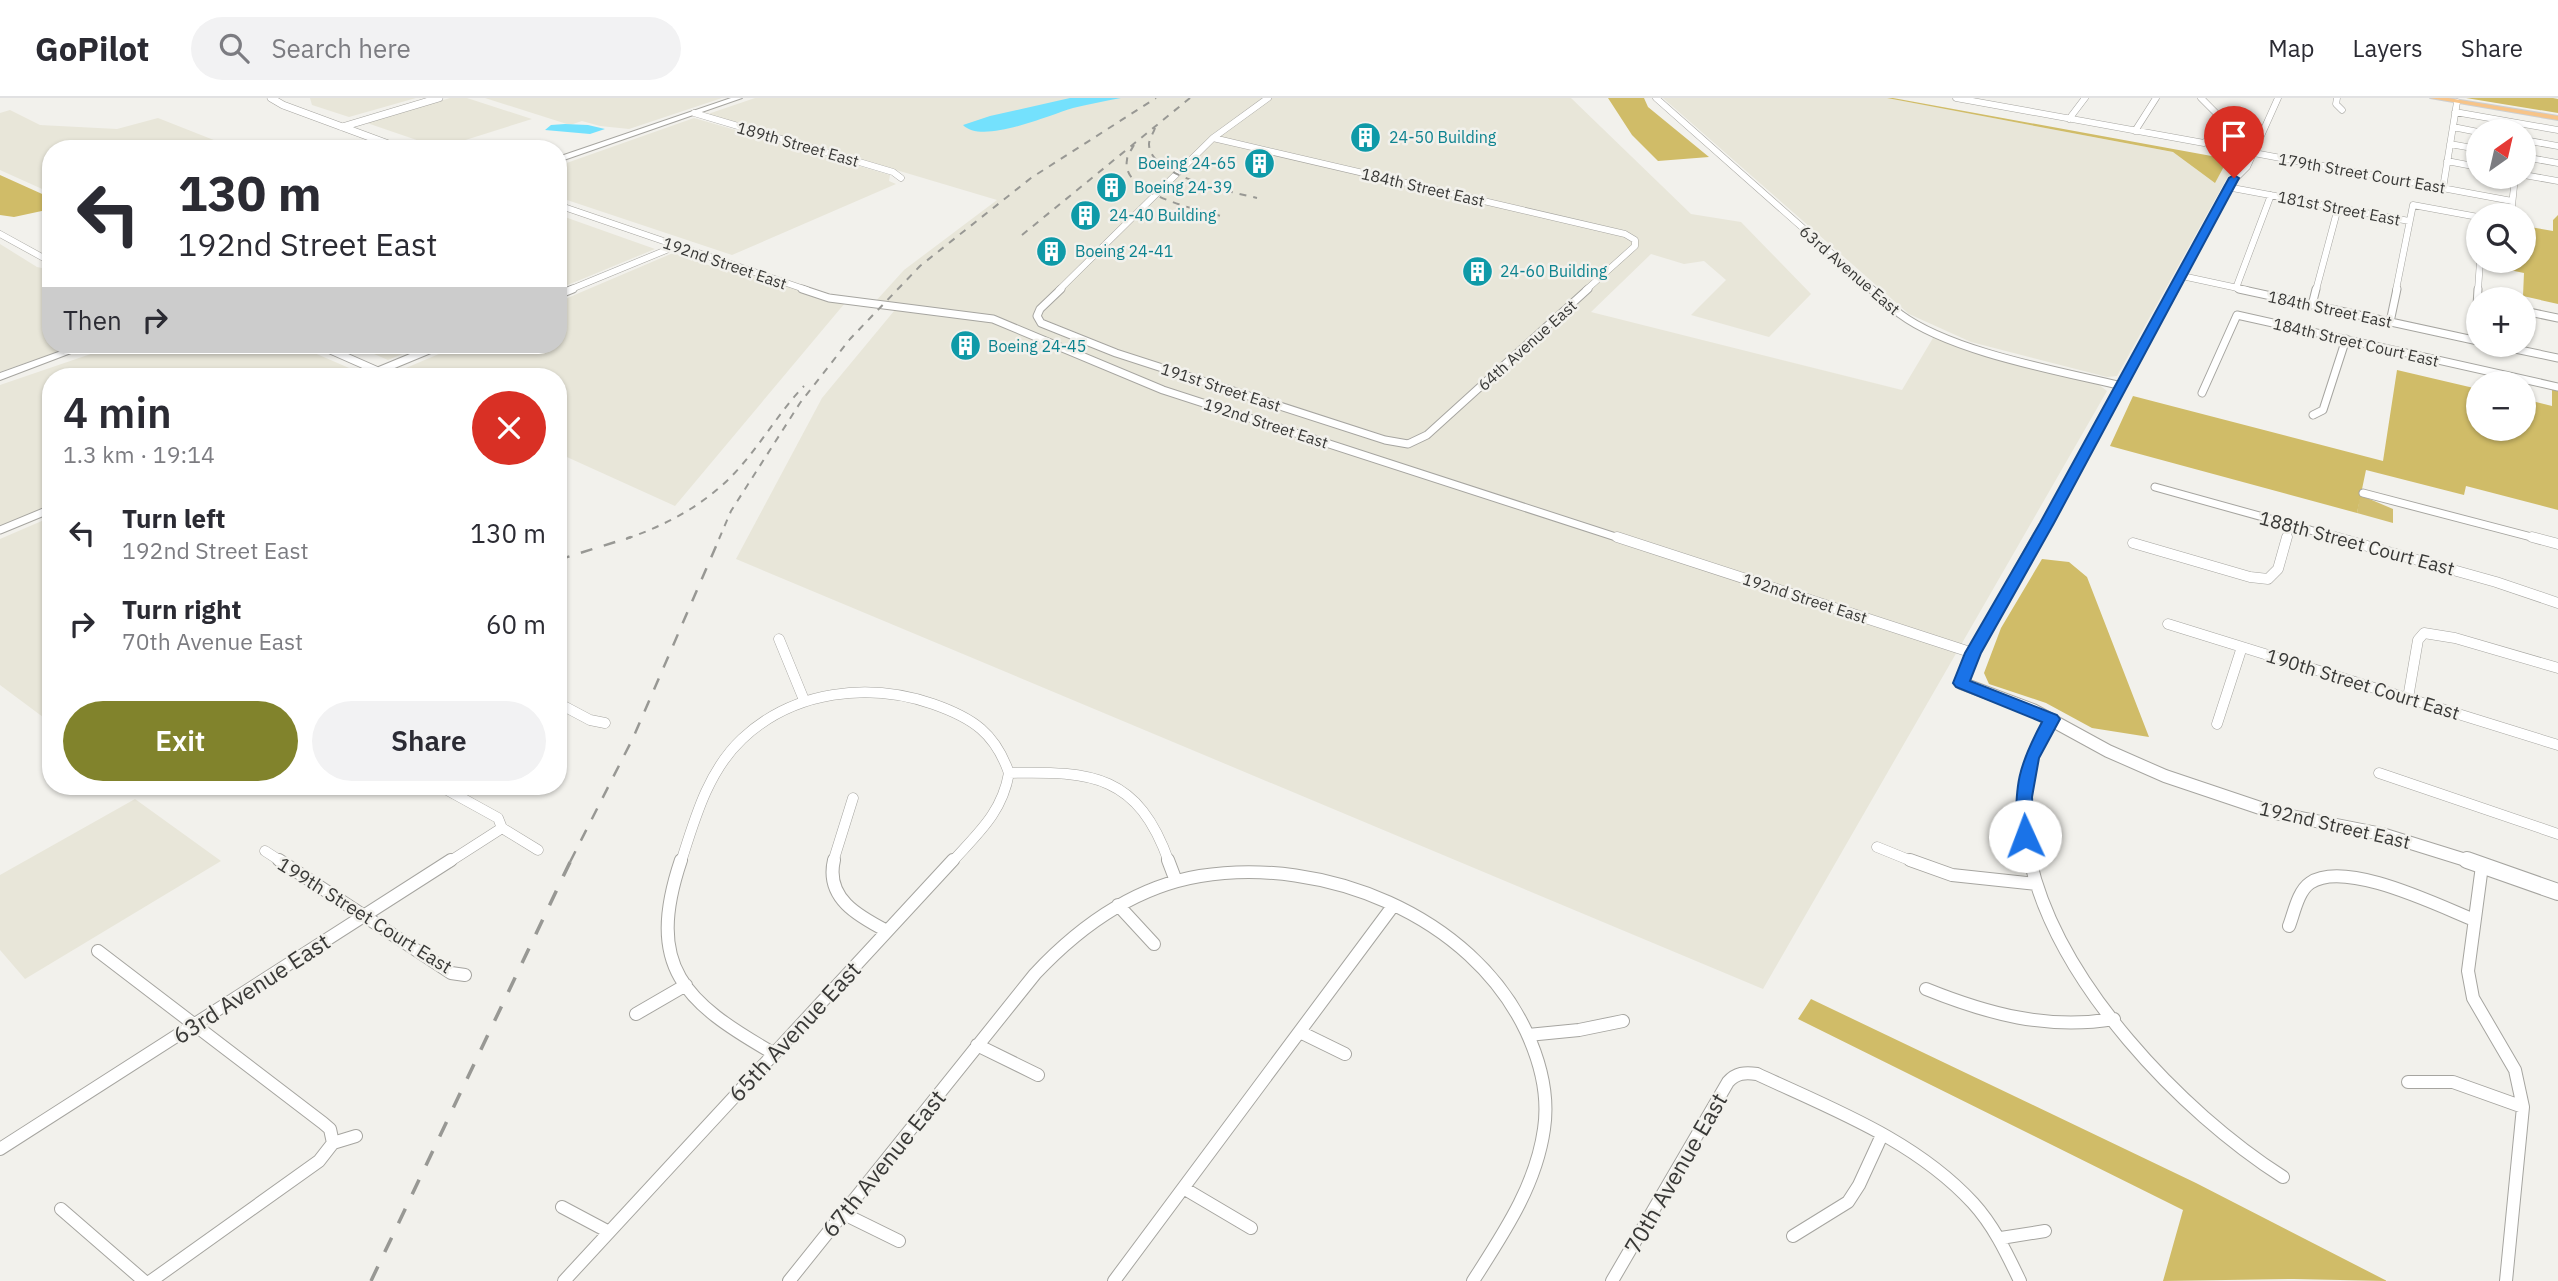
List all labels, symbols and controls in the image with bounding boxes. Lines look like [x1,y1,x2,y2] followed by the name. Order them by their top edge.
[191,17,681,80] search box
[35,27,149,70] text: GoPilot
[215,29,253,67] icon: search
[271,31,411,65] text: Search here
[2268,32,2315,64] text: Map
[2353,32,2423,64] text: Layers
[2461,32,2523,64] text: Share
[2204,106,2264,178] pin
[735,117,861,171] street label: 189th Street East
[2215,117,2253,155] icon: arrive
[2466,119,2536,189] north arrow
[2466,119,2536,441] map controls
[1349,120,1383,154] building icon: 24-50 Building
[1389,127,1497,147] place label: 24-50 Building
[1242,146,1276,180] building icon: Boeing 24-65
[2277,148,2447,198] street label: 179th Street Court East
[1138,153,1236,173] place label: Boeing 24-65
[178,161,322,224] text: 130 m
[1359,163,1487,211] street label: 184th Street East
[63,168,154,259] icon: left
[1094,170,1128,204] building icon: Boeing 24-39
[1134,177,1232,197] place label: Boeing 24-39
[2276,186,2402,230] street label: 181st Street East
[1069,198,1103,232] building icon: 24-40 Building
[2466,203,2536,273] button: search
[1109,205,1217,225] place label: 24-40 Building
[1796,221,1904,319] street label: 63rd Avenue East
[178,223,438,265] text: 192nd Street East
[660,232,790,294] street label: 192nd Street East
[1035,234,1069,268] building icon: Boeing 24-41
[1075,241,1173,261] place label: Boeing 24-41
[1460,254,1494,288] building icon: 24-60 Building
[1500,261,1608,281] place label: 24-60 Building
[2266,286,2394,332] street label: 184th Street East
[2466,287,2536,357] button: +
[1473,295,1581,395] street label: 64th Avenue East
[136,301,174,339] icon: right
[63,303,122,337] text: Then
[2271,313,2441,371] street label: 184th Street Court East
[948,329,982,363] building icon: Boeing 24-45
[988,336,1086,356] place label: Boeing 24-45
[1159,358,1283,416] street label: 191st Street East
[2466,371,2536,441] button: −
[63,385,172,440] text: 4 min
[472,391,546,465] button: close
[1201,393,1331,453] street label: 192nd Street East
[63,439,215,469] text: 1.3 km · 19:14
[122,501,225,535] text: Turn left
[2257,505,2457,581] street label: 188th Street Court East
[63,514,101,552] icon: left
[470,516,546,550] text: 130 m
[122,535,309,565] text: 192nd Street East
[1740,568,1870,628] street label: 192nd Street East
[122,592,241,626] text: Turn right
[63,605,101,643] icon: right
[486,607,546,641] text: 60 m
[122,626,303,656] text: 70th Avenue East
[2263,643,2463,725] street label: 190th Street Court East
[63,701,298,781] button: Exit
[312,701,546,781] button: Share
[2257,796,2413,854] street label: 192nd Street East
[1988,799,2062,873] position arrow
[273,852,457,978] street label: 199th Street Court East
[167,926,335,1050] street label: 63rd Avenue East
[721,955,867,1107] street label: 65th Avenue East
[814,1083,952,1243] street label: 67th Avenue East
[1617,1087,1733,1259] street label: 70th Avenue East

